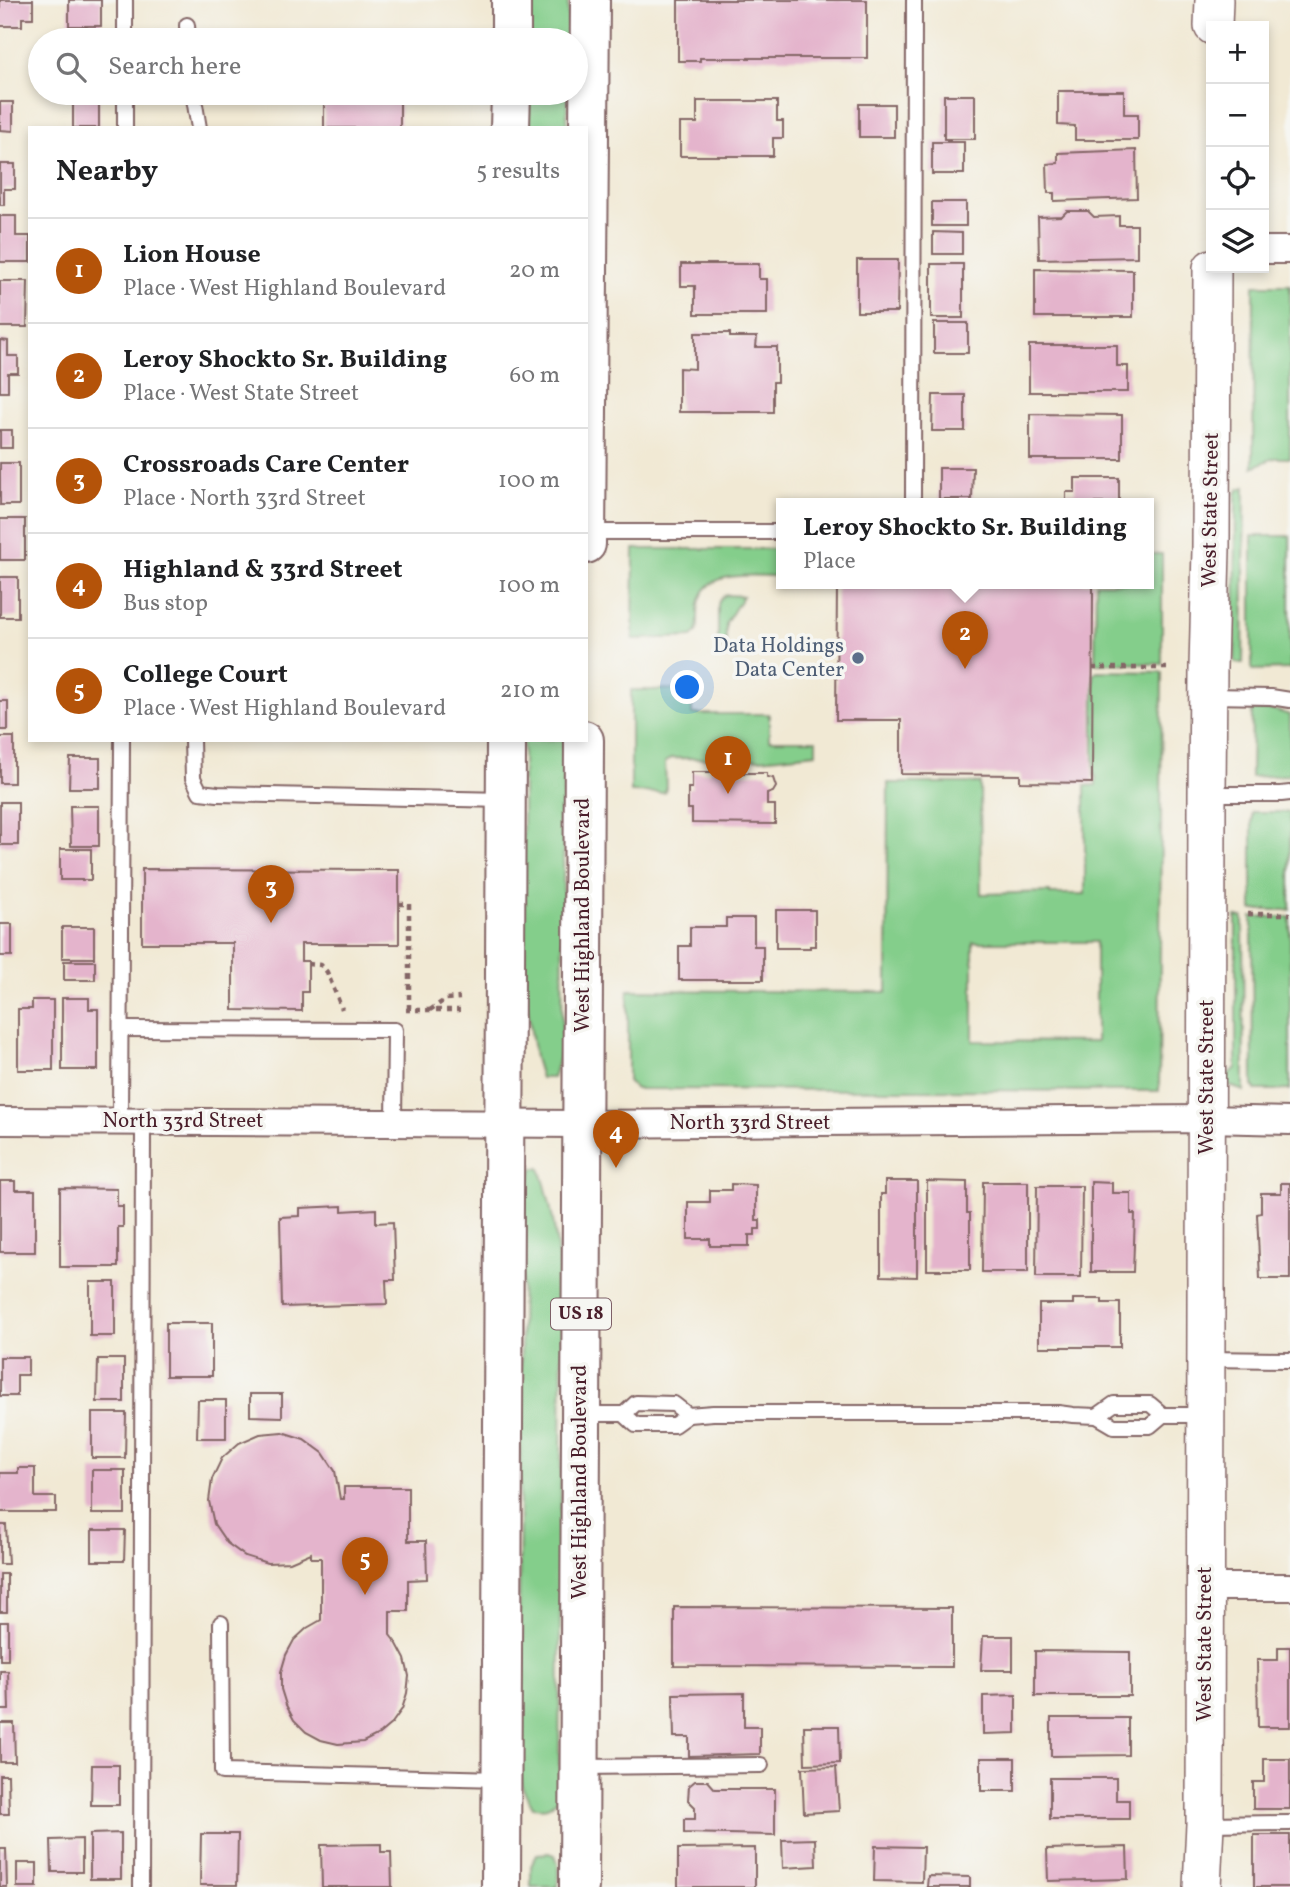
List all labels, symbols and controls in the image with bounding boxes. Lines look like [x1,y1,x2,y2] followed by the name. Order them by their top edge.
[1206,21,1269,273] map controls
[1206,21,1269,84] button: +
[28,28,588,105] search box
[52,48,90,86] icon: search
[108,49,241,85] text: Search here
[1206,84,1269,147] button: −
[1206,147,1269,210] button: locate
[56,151,158,193] text: Nearby
[476,156,560,188] text: 5 results
[1206,210,1269,273] button: layers
[123,237,261,273] text: Lion House
[74,255,84,287] text: 1
[509,255,560,287] text: 20 m
[123,273,446,305] text: Place · West Highland Boulevard
[123,342,447,378] text: Leroy Shockto Sr. Building
[73,360,85,392] text: 2
[510,360,560,392] text: 60 m
[123,378,359,410] text: Place · West State Street
[1195,432,1227,588] street label: West State Street
[123,447,409,483] text: Crossroads Care Center
[73,465,85,497] text: 3
[498,465,560,497] text: 100 m
[123,483,366,515] text: Place · North 33rd Street
[776,498,1154,589] popup
[803,510,1127,546] text: Leroy Shockto Sr. Building
[803,546,856,578] text: Place
[123,552,403,588] text: Highland & 33rd Street
[72,570,86,602] text: 4
[498,570,560,602] text: 100 m
[123,588,208,620] text: Bus stop
[942,611,988,669] pin: 2
[713,632,844,685] place label: Data Holdings Data Center
[850,650,866,666] marker: Data Holdings Data Center
[123,657,288,693] text: College Court
[670,670,704,704] your location
[73,675,85,707] text: 5
[500,675,560,707] text: 210 m
[123,693,446,725] text: Place · West Highland Boulevard
[705,736,751,794] pin: 1
[569,798,598,1032] street label: West Highland Boulevard
[248,865,294,923] pin: 3
[1193,999,1222,1155] street label: West State Street
[103,1107,263,1136] street label: North 33rd Street
[670,1109,830,1138] street label: North 33rd Street
[593,1110,639,1168] pin: 4
[551,1298,611,1330] road number: US 18
[566,1365,595,1599] street label: West Highland Boulevard
[342,1537,388,1595] pin: 5
[1191,1566,1220,1722] street label: West State Street

